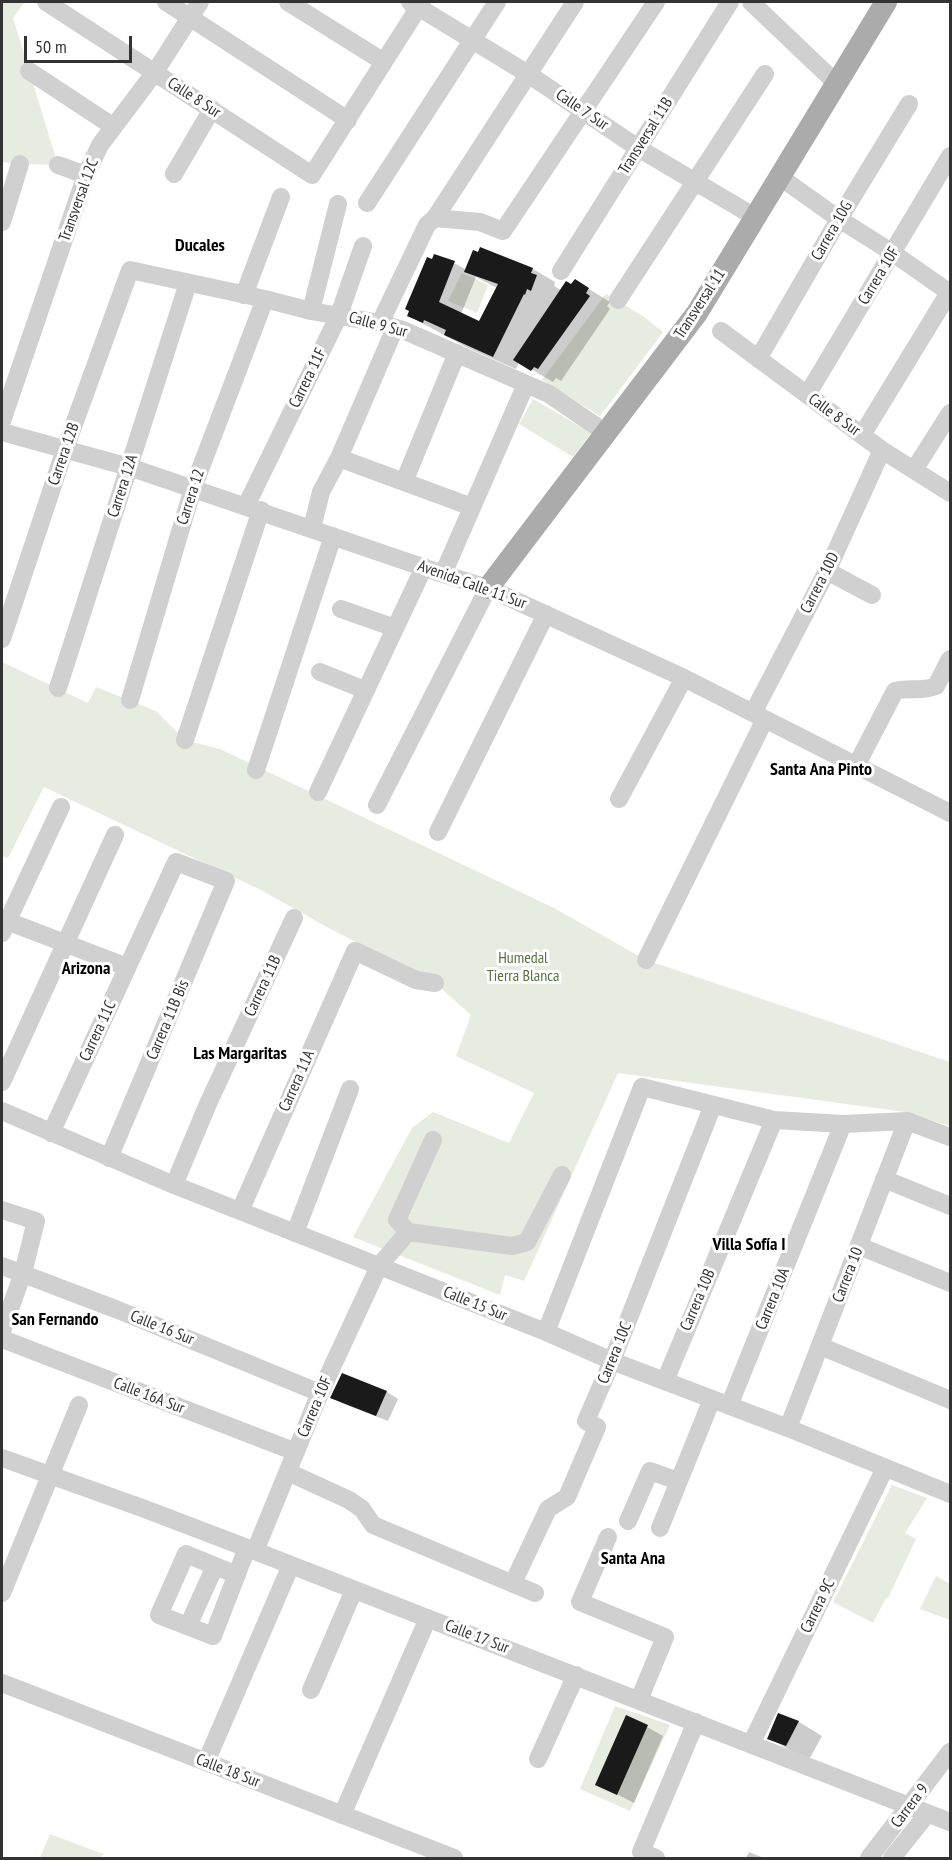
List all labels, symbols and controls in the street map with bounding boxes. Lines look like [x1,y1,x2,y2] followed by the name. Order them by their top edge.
[27,24,135,62] scale bar
[35,35,67,58] text: 50 m
[164,74,224,122] street label: Calle 8 Sur
[552,85,612,135] street label: Calle 7 Sur
[615,94,677,178] street label: Transversal 11B
[55,156,103,244] street label: Transversal 12C
[807,198,857,264] street label: Carrera 10G
[175,235,225,257] district label: Ducales
[854,244,904,308] street label: Carrera 10F
[670,265,730,343] street label: Transversal 11
[347,308,409,342] street label: Calle 9 Sur
[285,345,331,411] street label: Carrera 11F
[804,390,864,440] street label: Calle 8 Sur
[44,420,84,488] street label: Carrera 12B
[104,452,142,520] street label: Carrera 12A
[173,467,209,527] street label: Carrera 12
[796,549,844,617] street label: Carrera 10D
[415,556,529,614] street label: Avenida Calle 11 Sur
[770,759,872,781] district label: Santa Ana Pinto
[487,948,559,986] park label: Humedal Tierra Blanca
[241,952,285,1020] street label: Carrera 11B
[62,958,110,980] district label: Arizona
[143,977,193,1063] street label: Carrera 11B Bis
[76,998,120,1064] street label: Carrera 11C
[193,1043,287,1065] district label: Las Margaritas
[275,1047,319,1115] street label: Carrera 11A
[713,1234,785,1256] district label: Villa Sofía I
[829,1245,867,1305] street label: Carrera 10
[752,1265,794,1333] street label: Carrera 10A
[676,1266,720,1334] street label: Carrera 10B
[440,1283,510,1325] street label: Calle 15 Sur
[127,1307,197,1349] street label: Calle 16 Sur
[11,1309,99,1331] district label: San Fernando
[594,1319,636,1387] street label: Carrera 10C
[111,1374,187,1418] street label: Calle 16A Sur
[294,1374,336,1440] street label: Carrera 10F
[601,1548,665,1570] district label: Santa Ana
[797,1576,839,1636] street label: Carrera 9C
[442,1616,512,1658] street label: Calle 17 Sur
[193,1750,263,1792] street label: Calle 18 Sur
[887,1780,933,1832] street label: Carrera 9

